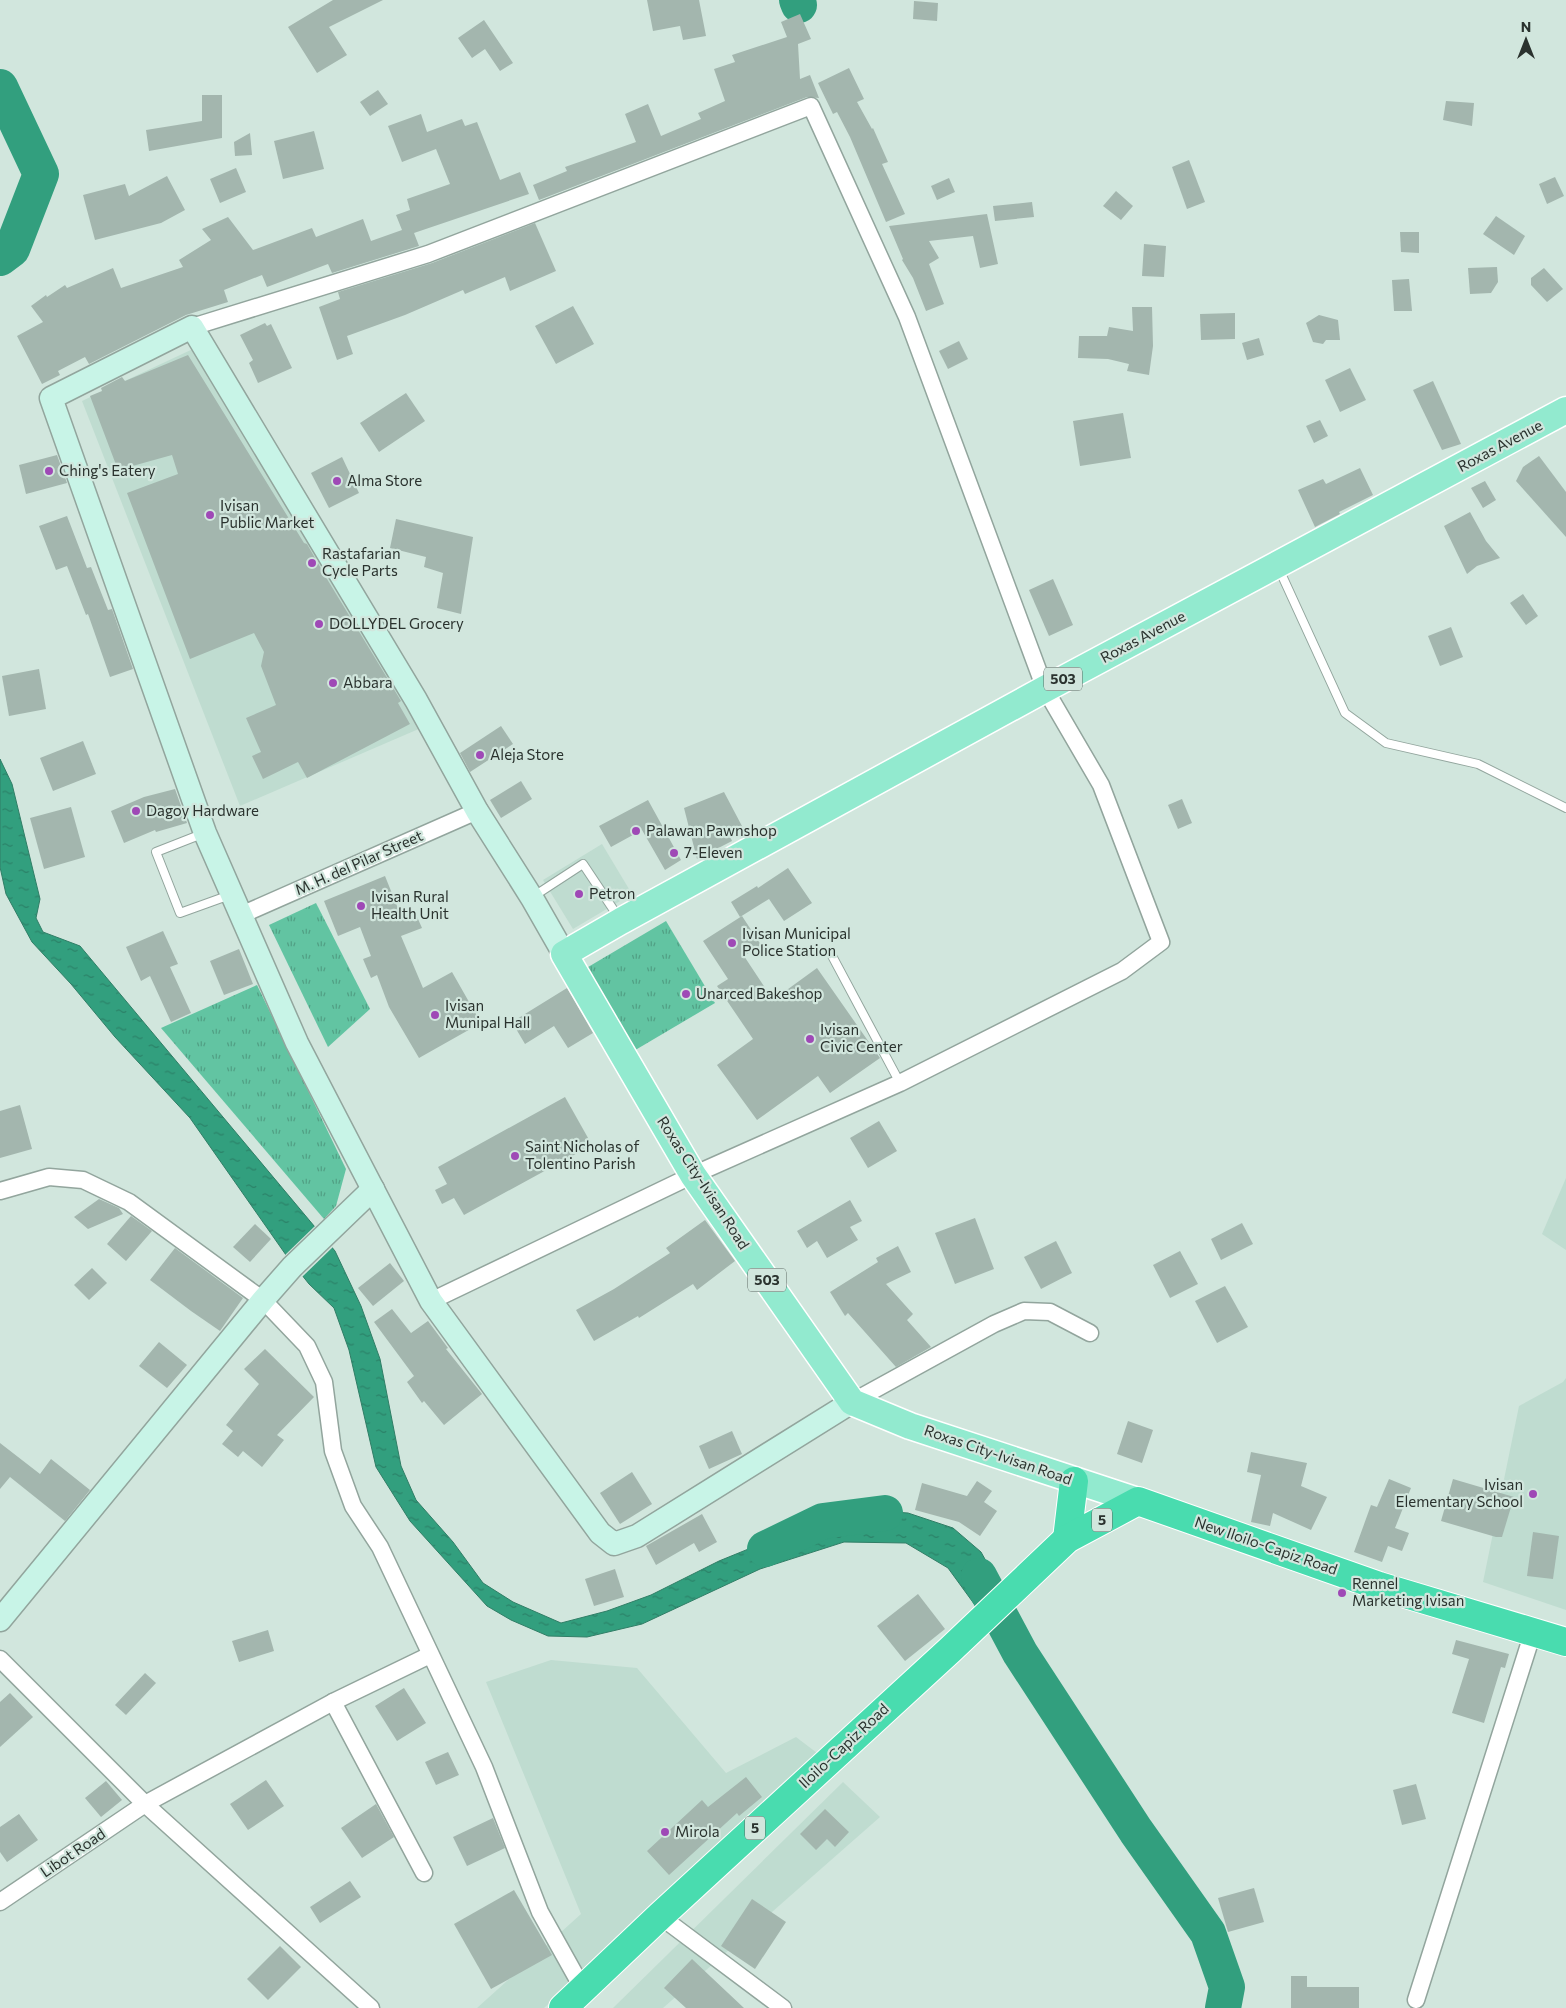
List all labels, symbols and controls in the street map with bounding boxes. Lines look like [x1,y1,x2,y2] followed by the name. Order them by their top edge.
[1501,15,1551,65] north arrow
[1521,18,1531,35] text: N
[1454,415,1545,475] street label: Roxas Avenue
[59,461,156,479] place label: Ching's Eatery
[43,465,55,477] marker: Ching's Eatery
[347,471,422,489] place label: Alma Store
[331,475,343,487] marker: Alma Store
[220,496,314,531] place label: Ivisan Public Market
[204,509,216,521] marker: Ivisan Public Market
[322,544,401,579] place label: Rastafarian Cycle Parts
[306,557,318,569] marker: Rastafarian Cycle Parts
[1097,606,1188,666] street label: Roxas Avenue
[329,614,464,632] place label: DOLLYDEL Grocery
[313,618,325,630] marker: DOLLYDEL Grocery
[1044,668,1082,691] road number: 503
[343,673,393,691] place label: Abbara
[327,677,339,689] marker: Abbara
[490,745,564,763] place label: Aleja Store
[474,749,486,761] marker: Aleja Store
[146,801,259,819] place label: Dagoy Hardware
[130,805,142,817] marker: Dagoy Hardware
[646,821,777,839] place label: Palawan Pawnshop
[630,825,642,837] marker: Palawan Pawnshop
[292,826,425,898] street label: M. H. del Pilar Street
[684,843,743,861] place label: 7-Eleven
[668,847,680,859] marker: 7-Eleven
[589,884,635,902] place label: Petron
[371,887,449,922] place label: Ivisan Rural Health Unit
[573,888,585,900] marker: Petron
[355,900,367,912] marker: Ivisan Rural Health Unit
[742,924,851,959] place label: Ivisan Municipal Police Station
[726,937,738,949] marker: Ivisan Municipal Police Station
[696,984,823,1002] place label: Unarced Bakeshop
[680,988,692,1000] marker: Unarced Bakeshop
[445,996,530,1031] place label: Ivisan Munipal Hall
[429,1009,441,1021] marker: Ivisan Munipal Hall
[820,1020,903,1055] place label: Ivisan Civic Center
[804,1033,816,1045] marker: Ivisan Civic Center
[654,1113,754,1252] street label: Roxas City-Ivisan Road
[525,1137,639,1172] place label: Saint Nicholas of Tolentino Parish
[509,1150,521,1162] marker: Saint Nicholas of Tolentino Parish
[748,1268,786,1292] road number: 503
[922,1420,1075,1488] street label: Roxas City-Ivisan Road
[1396,1475,1523,1510] place label: Ivisan Elementary School
[1527,1488,1539,1500] marker: Ivisan Elementary School
[1092,1508,1112,1532] road number: 5
[1192,1512,1340,1578] street label: New Iloilo-Capiz Road
[1352,1574,1464,1609] place label: Rennel Marketing Ivisan
[1336,1587,1348,1599] marker: Rennel Marketing Ivisan
[795,1699,892,1791] street label: Iloilo-Capiz Road
[745,1816,765,1840] road number: 5
[675,1822,720,1840] place label: Mirola
[37,1824,108,1880] street label: Libot Road
[659,1826,671,1838] marker: Mirola

